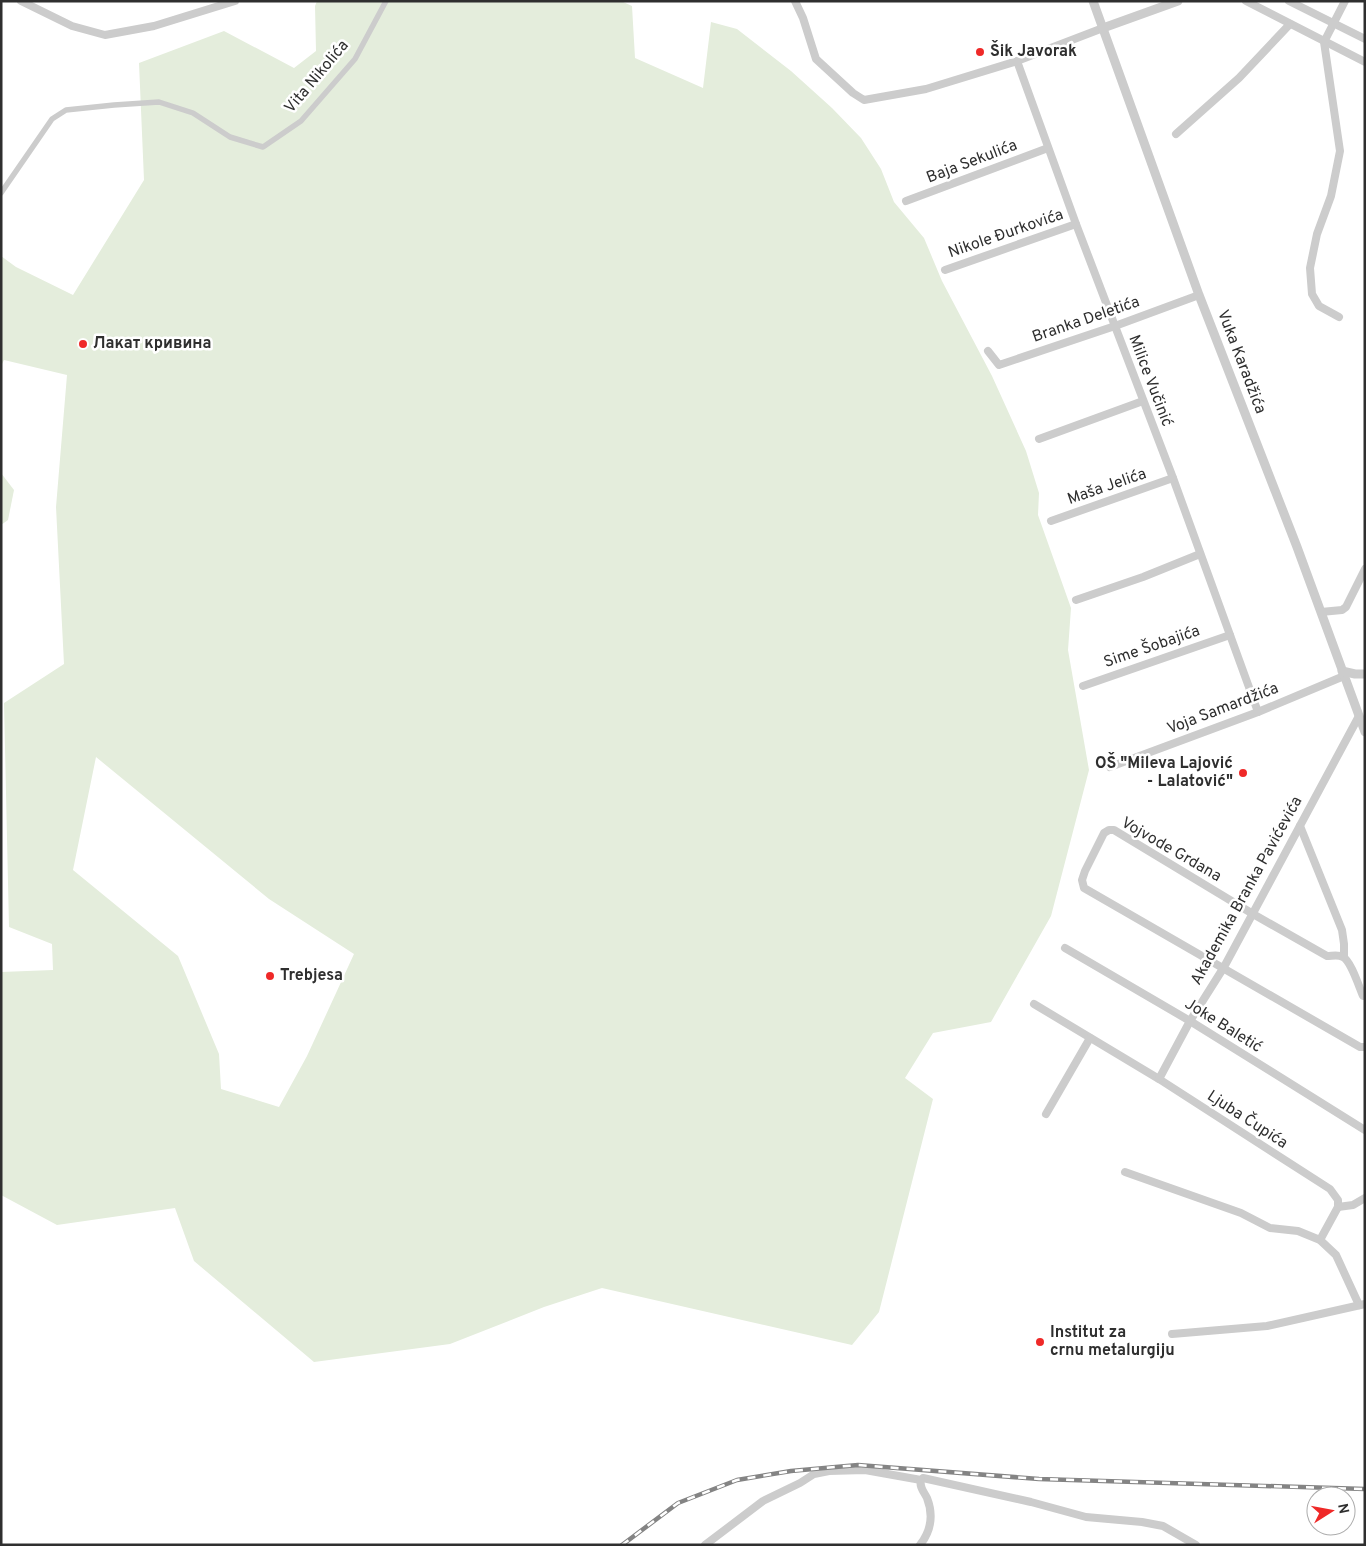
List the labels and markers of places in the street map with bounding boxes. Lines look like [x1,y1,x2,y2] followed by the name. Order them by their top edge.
[990,40,1077,62] place label: Šik Javorak
[974,46,986,58] marker: Šik Javorak
[93,334,211,354] place label: Лакат кривина
[77,338,89,350] marker: Лакат кривина
[1095,752,1233,792] place label: OŠ "Mileva Lajović - Lalatović"
[1237,767,1249,779] marker: OŠ "Mileva Lajović - Lalatović"
[280,966,343,986] place label: Trebjesa
[264,970,276,982] marker: Trebjesa
[1050,1323,1175,1361] place label: Institut za crnu metalurgiju
[1034,1336,1046,1348] marker: Institut za crnu metalurgiju

